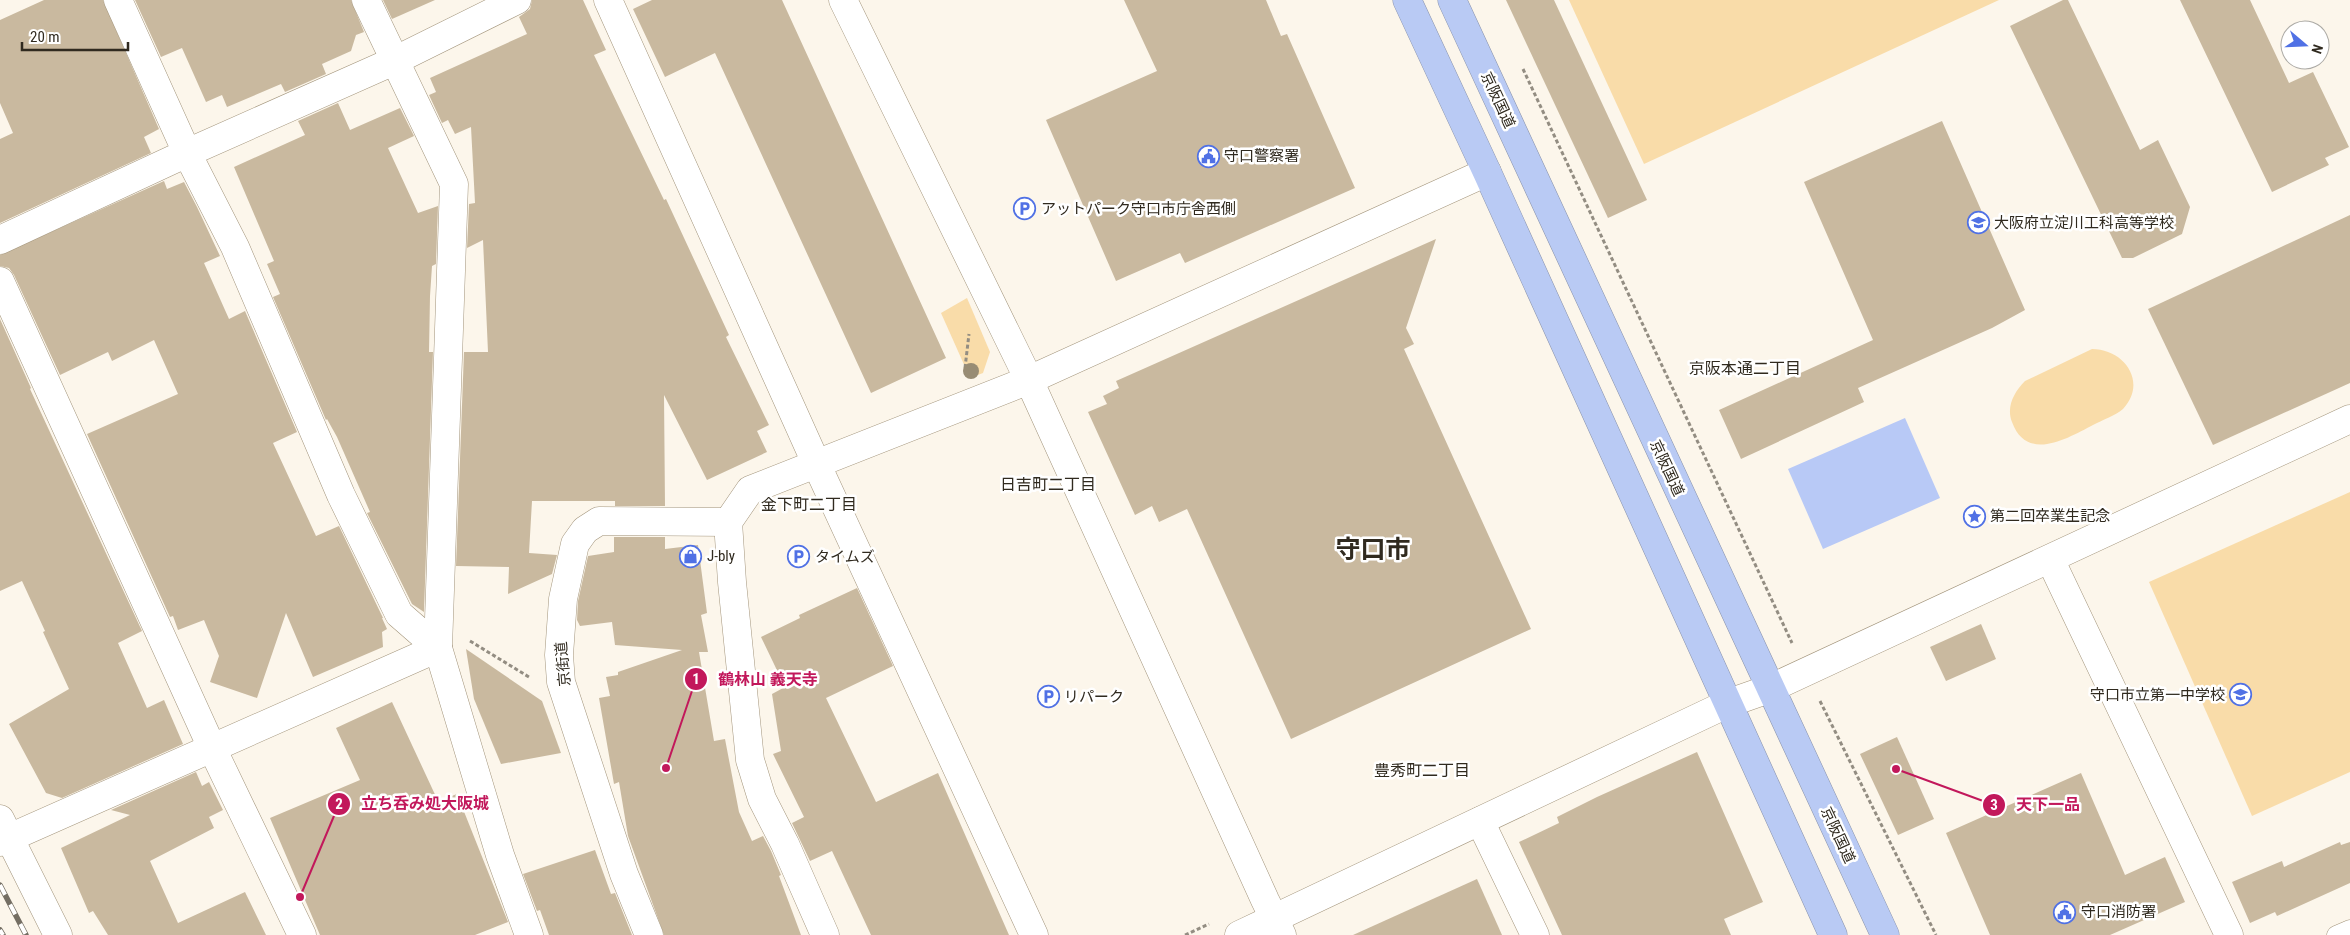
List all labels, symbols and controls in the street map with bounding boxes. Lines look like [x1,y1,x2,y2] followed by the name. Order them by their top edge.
[22,20,129,52] scale bar
[2280,20,2330,70] north arrow
[30,28,60,46] text: 20 m
[2308,43,2326,56] text: N
[1477,69,1519,131] street label: 京阪国道
[1196,144,1220,168] public building icon: 守口警察署
[1224,147,1299,165] place label: 守口警察署
[1013,197,1037,221] parking icon: アットパーク守口市庁舎西側
[1041,200,1236,218] place label: アットパーク守口市庁舎西側
[1966,211,1990,235] school or university icon: 大阪府立淀川工科高等学校
[1994,214,2174,232] place label: 大阪府立淀川工科高等学校
[1689,359,1801,378] district label: 京阪本通二丁目
[1646,437,1688,499] street label: 京阪国道
[1000,475,1096,494] district label: 日吉町二丁目
[761,495,857,514] district label: 金下町二丁目
[1962,504,1986,528] place icon: 第二回卒業生記念
[1990,507,2110,525] place label: 第二回卒業生記念
[1335,535,1411,564] district label: 守口市
[679,544,703,568] shop icon: J-bly
[787,545,811,569] parking icon: タイムズ
[707,547,735,565] place label: J-bly
[815,548,875,566] place label: タイムズ
[552,641,574,687] street label: 京街道
[684,664,828,695] callout: 鶴林山 義天寺
[692,670,700,688] text: 1
[718,670,818,689] text: 鶴林山 義天寺
[2229,683,2253,707] school or university icon: 守口市立第一中学校
[1036,685,1060,709] parking icon: リパーク
[2090,686,2225,704] place label: 守口市立第一中学校
[1064,688,1124,706] place label: リパーク
[1374,761,1470,780] district label: 豊秀町二丁目
[326,788,499,819] callout: 立ち呑み処大阪城
[1981,789,2090,820] callout: 天下一品
[361,794,489,813] text: 立ち呑み処大阪城
[335,795,343,813] text: 2
[2016,795,2080,814] text: 天下一品
[1990,796,1998,814] text: 3
[1817,804,1859,866] street label: 京阪国道
[2053,900,2077,924] public building icon: 守口消防署
[2081,903,2156,921] place label: 守口消防署

